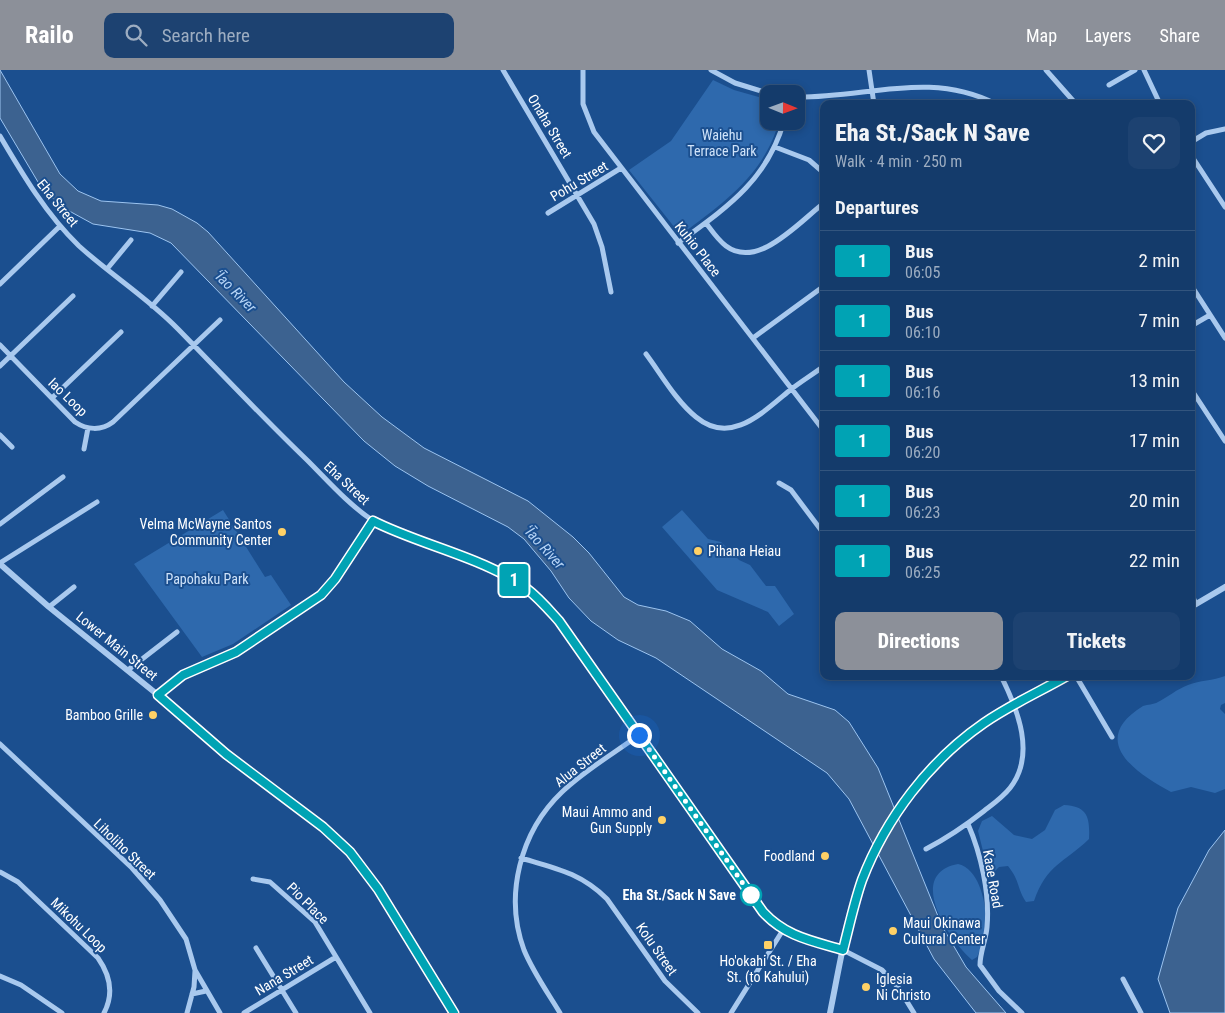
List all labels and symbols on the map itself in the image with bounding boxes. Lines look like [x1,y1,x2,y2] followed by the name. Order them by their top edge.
[760,85,805,130] north arrow
[525,91,575,161] street label: Onaha Street
[687,127,757,159] park label: Waiehu Terrace Park
[547,158,611,204] street label: Pohu Street
[34,176,82,230] street label: Eha Street
[672,218,725,280] street label: Kuhio Place
[210,266,261,317] water label: ʻĪao River
[45,375,91,420] street label: Iao Loop
[321,458,373,508] street label: Eha Street
[140,516,272,548] place label: Velma McWayne Santos Community Center
[520,521,569,573] water label: ʻĪao River
[276,526,288,538] marker: Velma McWayne Santos Community Center
[708,543,781,559] place label: Pihana Heiau
[692,545,704,557] marker: Pihana Heiau
[498,564,530,596] line badge: 1
[165,571,249,587] park label: Papohaku Park
[73,608,161,684] street label: Lower Main Street
[65,707,143,723] place label: Bamboo Grille
[147,709,159,721] marker: Bamboo Grille
[627,723,652,748] your location
[551,740,609,790] street label: Alua Street
[562,804,652,836] place label: Maui Ammo and Gun Supply
[656,814,668,826] marker: Maui Ammo and Gun Supply
[91,815,159,883] street label: Liholiho Street
[764,848,815,864] place label: Foodland
[980,849,1006,909] street label: Kaae Road
[819,850,831,862] marker: Foodland
[284,879,332,927] street label: Pio Place
[740,884,762,906] marker: Eha St./Sack N Save
[623,887,736,903] place label: Eha St./Sack N Save
[48,894,110,956] street label: Mikohu Loop
[903,915,985,947] place label: Maui Okinawa Cultural Center
[633,920,681,978] street label: Kolu Street
[887,925,899,937] marker: Maui Okinawa Cultural Center
[762,939,774,951] marker: Ho'okahi St. / Eha St. (to Kahului)
[252,951,316,999] street label: Nana Street
[719,953,817,986] place label: Ho'okahi St. / Eha St. (to Kahului)
[876,971,931,1003] place label: Iglesia Ni Christo
[860,981,872,993] marker: Iglesia Ni Christo

